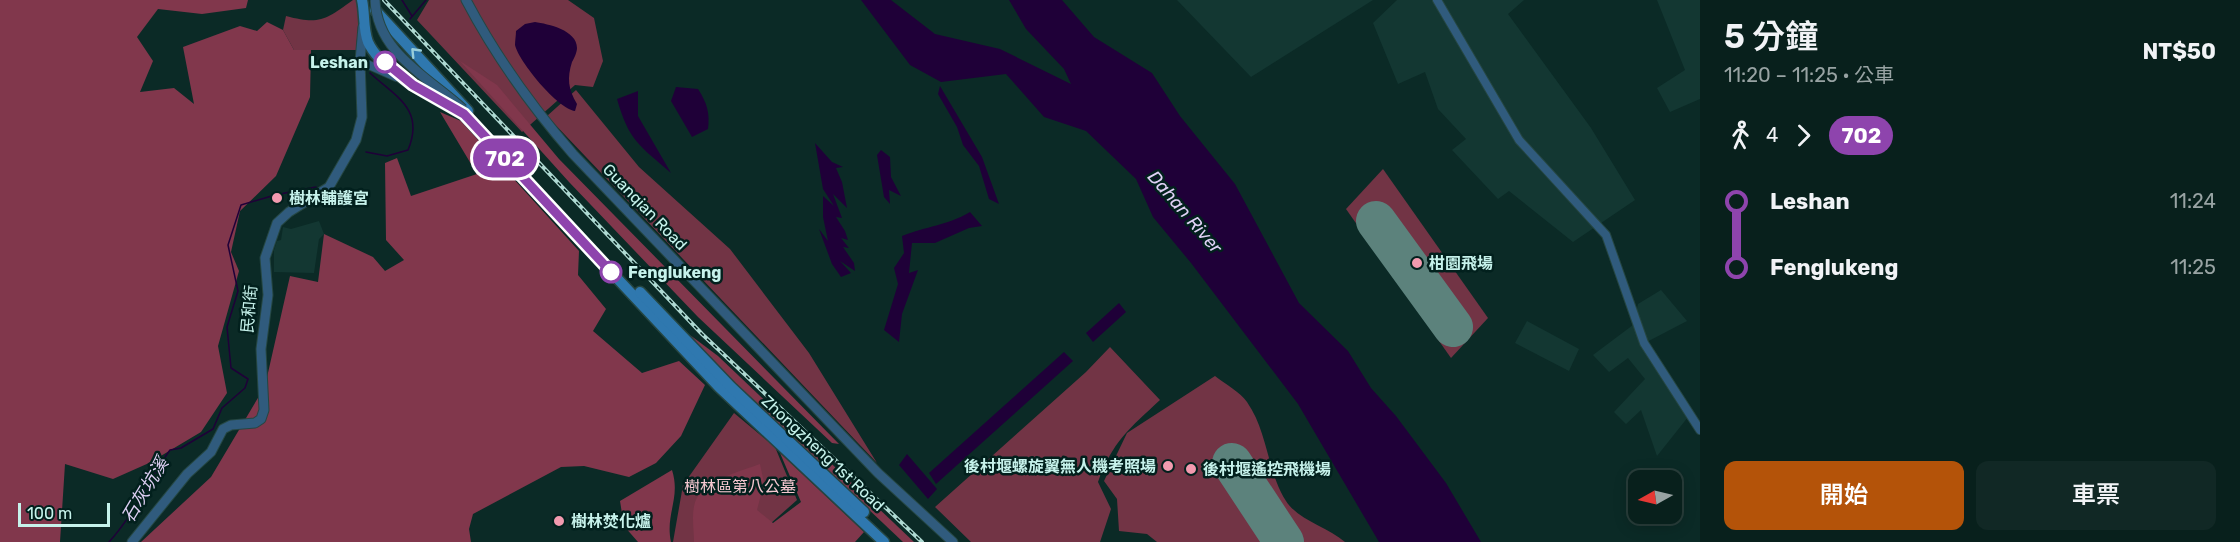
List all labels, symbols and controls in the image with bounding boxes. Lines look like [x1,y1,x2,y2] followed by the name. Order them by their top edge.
[1724,17,1818,56] text: 5 分鐘
[2142,38,2216,65] text: NT$50
[411,48,422,59] one-way arrow
[374,51,396,73] marker: Leshan
[310,53,368,72] place label: Leshan
[1724,63,1894,87] text: 11:20 – 11:25 · 公車
[1724,119,1757,152] icon: walk
[1787,119,1820,152] icon: forward
[1766,123,1778,147] text: 4
[1841,123,1881,148] text: 702
[470,138,540,178] line badge: 702
[485,146,525,171] text: 702
[599,160,691,254] street label: Guanqian Road
[1143,166,1228,259] water label: Dahan River
[1770,188,1850,215] text: Leshan
[289,189,369,208] place label: 樹林輔護宮
[2170,189,2216,213] text: 11:24
[270,191,284,205] marker: 樹林輔護宮
[1429,254,1493,273] place label: 柑園飛場
[1770,254,1898,281] text: Fenglukeng
[2170,255,2216,279] text: 11:25
[1410,256,1424,270] marker: 柑園飛場
[600,261,622,283] marker: Fenglukeng
[628,263,721,282] place label: Fenglukeng
[237,284,261,334] street label: 民和街
[758,391,888,515] street label: Zhongzheng 1st Road
[117,451,175,527] water label: 石灰坑溪
[964,457,1156,476] place label: 後村堰螺旋翼無人機考照場
[1161,459,1175,473] marker: 後村堰螺旋翼無人機考照場
[1203,460,1331,479] place label: 後村堰遙控飛機場
[1724,461,1964,530] button: 開始
[1976,461,2216,530] button: 車票
[1184,462,1198,476] marker: 後村堰遙控飛機場
[1628,470,1682,524] north arrow
[1628,470,1682,524] map controls
[684,477,796,496] park label: 樹林區第八公墓
[18,500,110,528] scale bar
[27,504,72,523] text: 100 m
[571,512,651,531] place label: 樹林焚化爐
[552,514,566,528] marker: 樹林焚化爐

